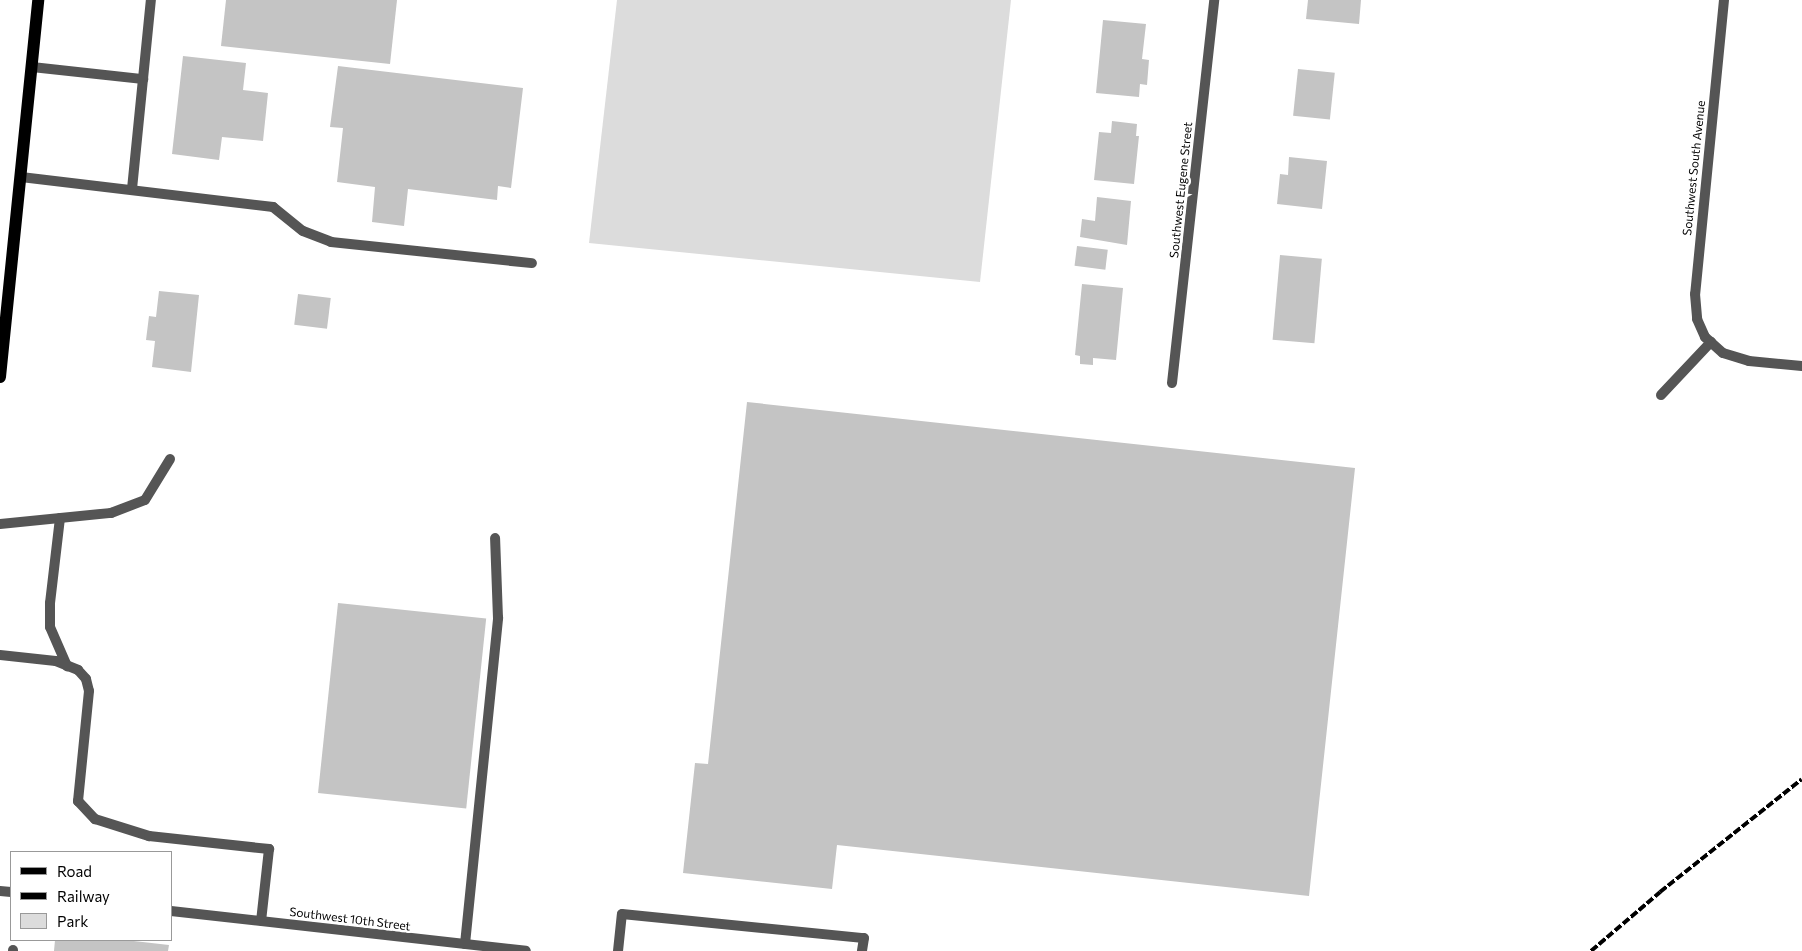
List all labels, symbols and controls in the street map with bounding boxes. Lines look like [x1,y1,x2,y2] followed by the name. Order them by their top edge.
[1680,100,1708,236] street label: Southwest South Avenue
[1167,121,1195,259] street label: Southwest Eugene Street
[10,851,172,941] legend
[57,862,92,880] text: Road
[57,887,110,905] text: Railway
[289,904,411,934] street label: Southwest 10th Street
[57,912,88,930] text: Park

